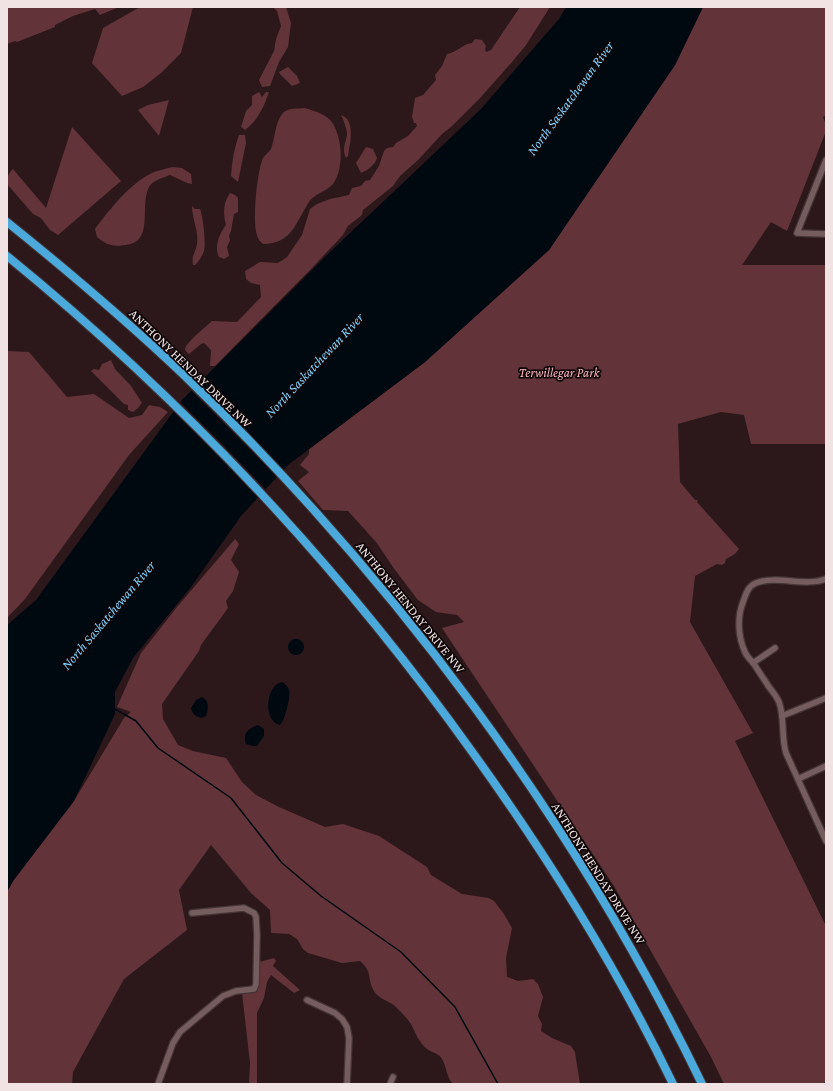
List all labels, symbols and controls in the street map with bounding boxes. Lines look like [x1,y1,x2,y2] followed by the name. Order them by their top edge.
[523,37,617,158] water label: North Saskatchewan River
[126,306,255,431] street label: ANTHONY HENDAY DRIVE NW
[261,309,367,421] water label: North Saskatchewan River
[519,365,601,380] park label: Terwillegar Park
[353,539,468,676] street label: ANTHONY HENDAY DRIVE NW
[58,556,159,673] water label: North Saskatchewan River
[549,800,648,947] street label: ANTHONY HENDAY DRIVE NW

